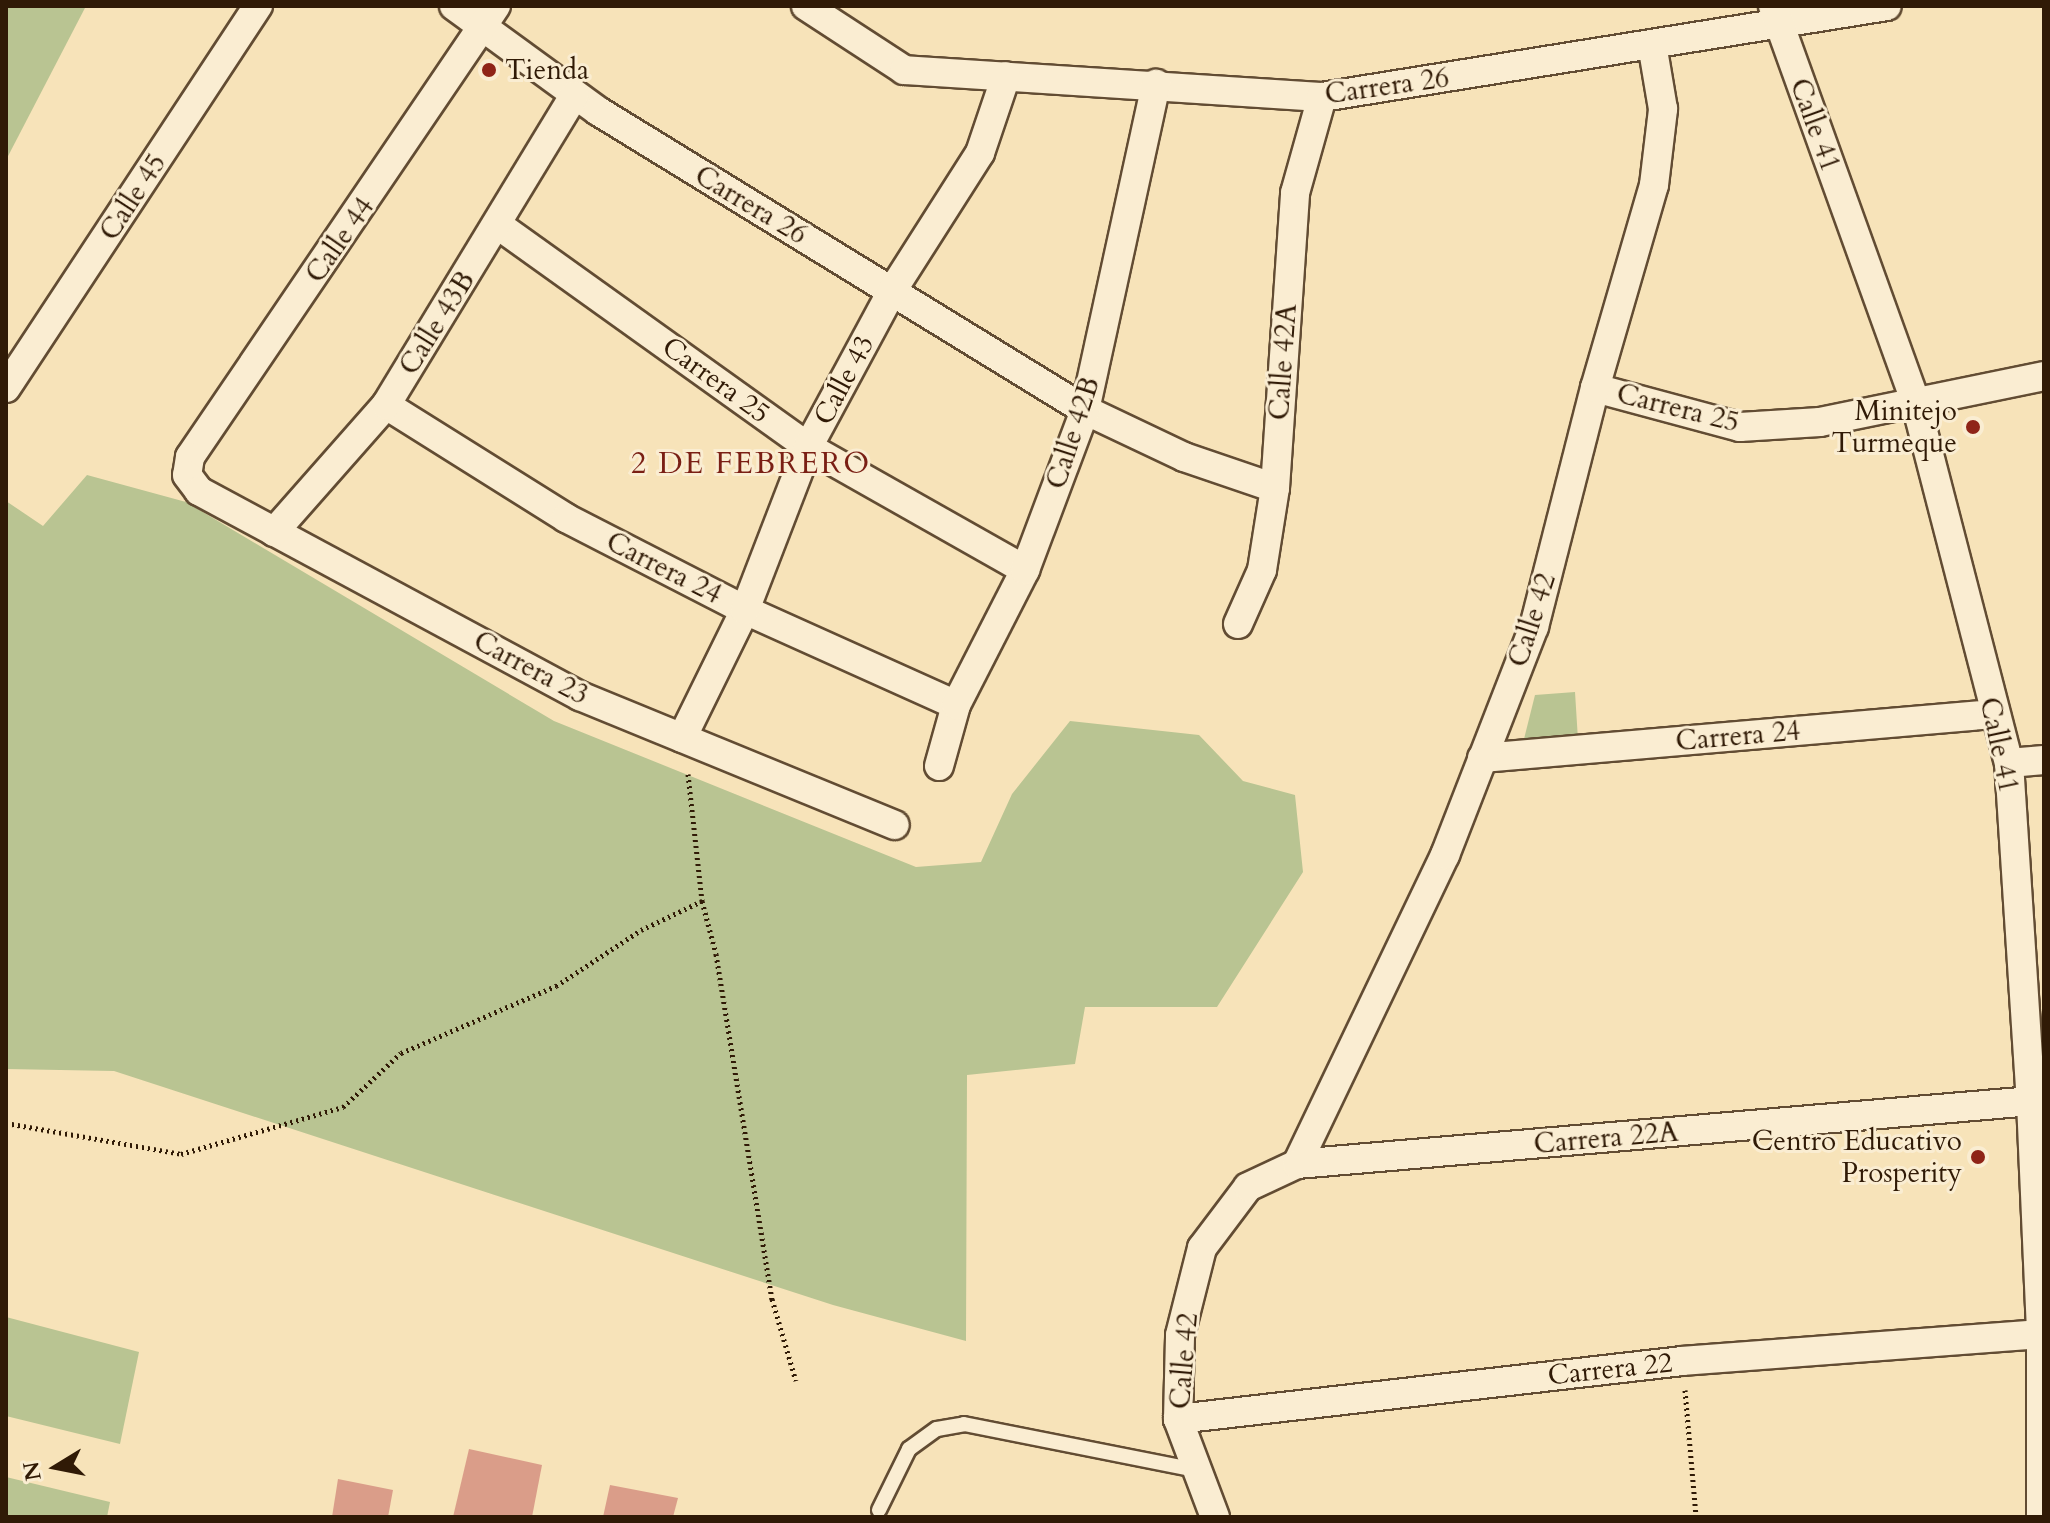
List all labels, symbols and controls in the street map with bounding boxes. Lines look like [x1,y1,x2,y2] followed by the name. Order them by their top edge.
[505,53,589,87] place label: Tienda
[480,61,498,79] marker: Tienda
[1323,61,1451,111] street label: Carrera 26
[1783,74,1847,176] street label: Calle 41
[93,147,173,247] street label: Calle 45
[689,158,813,252] street label: Carrera 26
[299,191,381,289] street label: Calle 44
[392,265,482,381] street label: Calle 43B
[1262,303,1304,421] street label: Calle 42A
[806,329,882,431] street label: Calle 43
[655,330,777,430] street label: Carrera 25
[1039,373,1107,493] street label: Calle 42B
[1613,377,1743,439] street label: Carrera 25
[1831,394,1957,460] place label: Minitejo Turmeque
[1964,418,1982,436] marker: Minitejo Turmeque
[631,446,871,482] district label: 2 DE FEBRERO
[601,525,727,611] street label: Carrera 24
[1501,569,1563,671] street label: Calle 42
[468,624,594,712] street label: Carrera 23
[1973,694,2025,796] street label: Calle 41
[1674,714,1802,758] street label: Carrera 24
[1532,1115,1680,1161] street label: Carrera 22A
[1752,1124,1962,1190] place label: Centro Educativo Prosperity
[1969,1148,1987,1166] marker: Centro Educativo Prosperity
[1163,1311,1205,1411] street label: Calle 42
[1546,1346,1674,1392] street label: Carrera 22
[16,1427,96,1507] north arrow
[16,1459,49,1483] text: N

